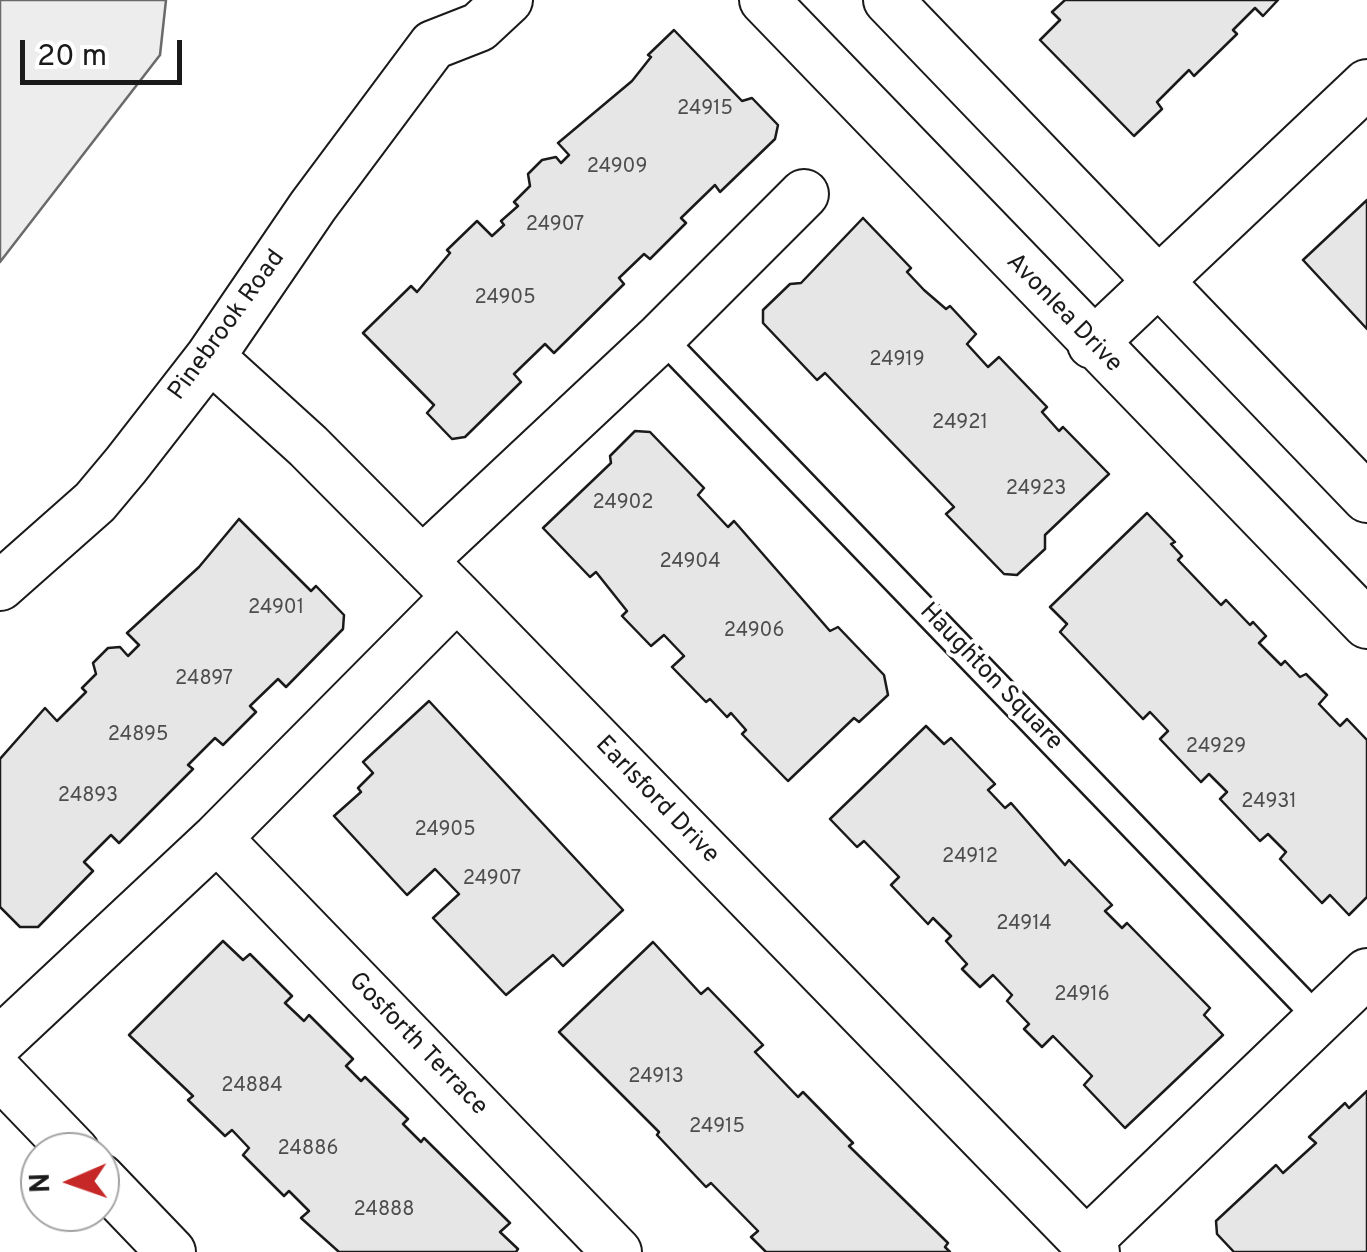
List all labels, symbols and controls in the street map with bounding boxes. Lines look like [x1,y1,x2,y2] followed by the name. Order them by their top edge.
[25,20,188,82] scale bar
[37,39,107,76] text: 20 m
[677,98,733,122] house number: 24915
[587,156,647,180] house number: 24909
[526,214,584,238] house number: 24907
[163,245,293,407] street label: Pinebrook Road
[999,248,1127,380] street label: Avonlea Drive
[474,287,536,311] house number: 24905
[869,349,925,373] house number: 24919
[932,412,988,436] house number: 24921
[1006,478,1066,502] house number: 24923
[592,492,654,516] house number: 24902
[659,551,721,575] house number: 24904
[248,597,304,621] house number: 24901
[912,598,1068,758] street label: Haughton Square
[724,620,784,644] house number: 24906
[175,668,233,692] house number: 24897
[108,724,168,748] house number: 24895
[588,731,724,871] street label: Earlsford Drive
[1186,736,1246,760] house number: 24929
[58,785,118,809] house number: 24893
[1241,791,1297,815] house number: 24931
[414,819,476,843] house number: 24905
[942,846,998,870] house number: 24912
[463,868,521,892] house number: 24907
[996,913,1052,937] house number: 24914
[341,967,493,1123] street label: Gosforth Terrace
[1054,984,1110,1008] house number: 24916
[628,1066,684,1090] house number: 24913
[221,1075,283,1099] house number: 24884
[689,1116,745,1140] house number: 24915
[20,1132,120,1232] north arrow
[278,1138,338,1162] house number: 24886
[24,1172,60,1194] text: N
[353,1199,415,1223] house number: 24888

